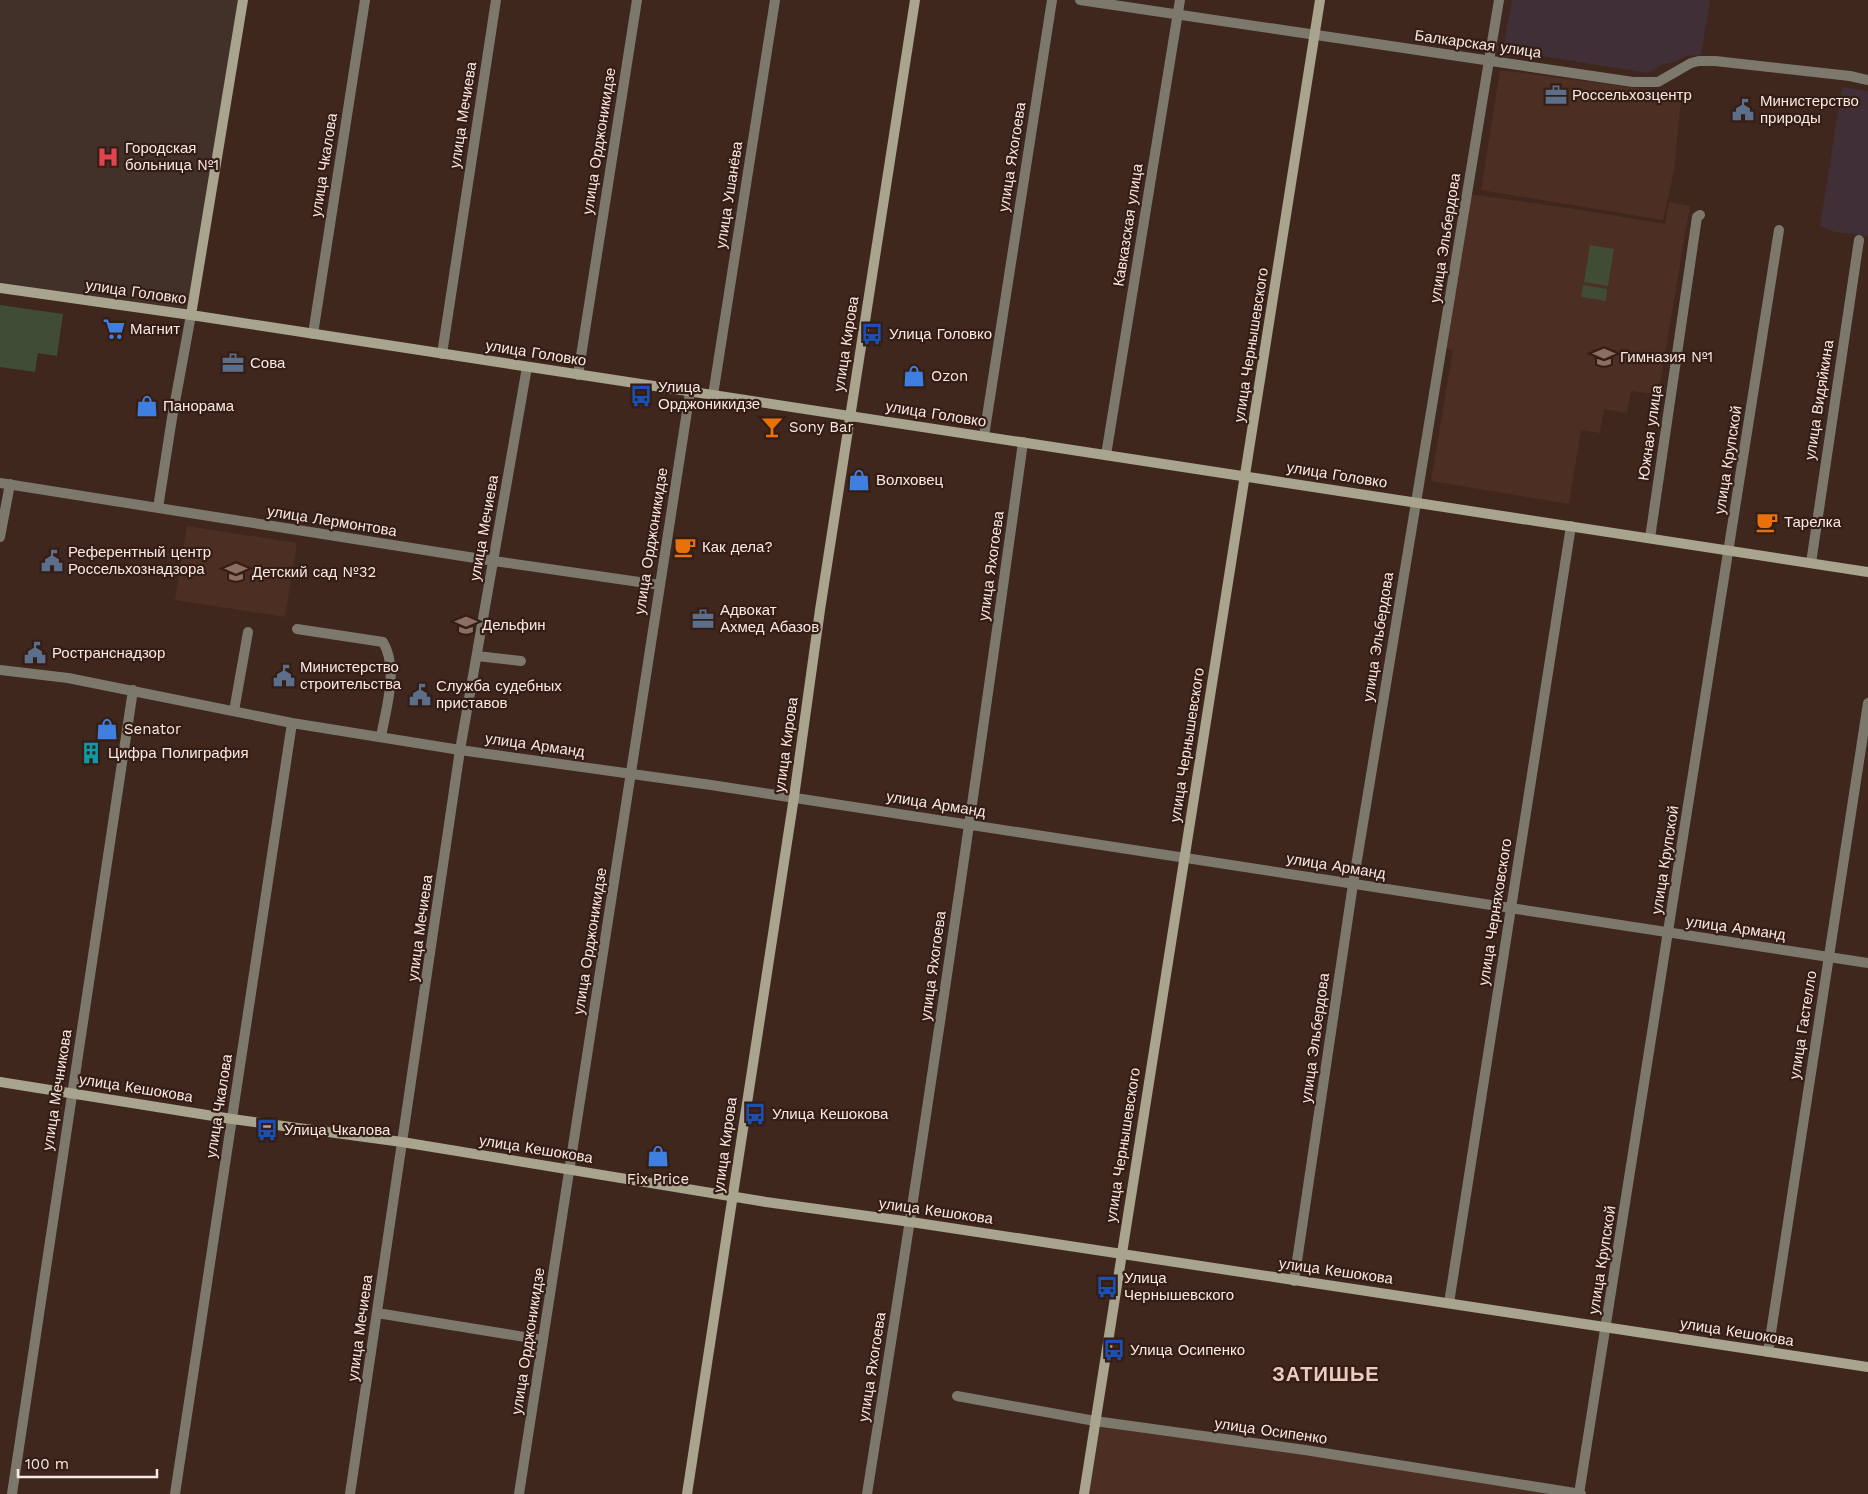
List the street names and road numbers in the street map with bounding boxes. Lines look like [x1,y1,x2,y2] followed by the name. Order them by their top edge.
[1414,26,1543,62] street label: Балкарская улица
[446,60,480,170] street label: улица Мечиева
[578,66,620,216] street label: улица Орджоникидзе
[994,100,1030,213] street label: улица Яхогоева
[307,111,341,218] street label: улица Чкалова
[712,139,746,250] street label: улица Ушанёва
[1109,162,1147,288] street label: Кавказская улица
[1426,171,1464,304] street label: улица Эльбердова
[1230,266,1272,424] street label: улица Чернышевского
[84,276,188,308] street label: улица Головко
[830,294,863,393] street label: улица Кирова
[484,336,588,370] street label: улица Головко
[1801,338,1837,461] street label: улица Видяйкина
[1634,383,1666,482] street label: Южная улица
[884,397,988,431] street label: улица Головко
[1711,404,1745,516] street label: улица Крупской
[1285,458,1389,492] street label: улица Головко
[630,466,672,616] street label: улица Орджоникидзе
[466,473,502,583] street label: улица Мечиева
[266,502,399,540] street label: улица Лермонтова
[974,509,1008,622] street label: улица Яхогоева
[1359,570,1397,703] street label: улица Эльбердова
[1166,666,1208,824] street label: улица Чернышевского
[770,695,802,794] street label: улица Кирова
[484,729,586,761] street label: улица Арманд
[885,787,987,821] street label: улица Арманд
[1648,804,1682,916] street label: улица Крупской
[1474,837,1516,987] street label: улица Черняховского
[1285,849,1387,883] street label: улица Арманд
[569,866,611,1016] street label: улица Орджоникидзе
[404,873,436,983] street label: улица Мечиева
[916,909,950,1022] street label: улица Яхогоева
[1685,912,1787,944] street label: улица Арманд
[1786,969,1820,1081] street label: улица Гастелло
[1297,971,1333,1104] street label: улица Эльбердова
[39,1027,76,1152] street label: улица Мечникова
[202,1052,236,1159] street label: улица Чкалова
[1102,1066,1144,1224] street label: улица Чернышевского
[78,1070,195,1106] street label: улица Кешокова
[709,1095,741,1194] street label: улица Кирова
[478,1131,595,1167] street label: улица Кешокова
[878,1194,995,1228] street label: улица Кешокова
[1585,1204,1619,1316] street label: улица Крупской
[1278,1254,1395,1288] street label: улица Кешокова
[507,1266,549,1416] street label: улица Орджоникидзе
[344,1273,376,1383] street label: улица Мечиева
[854,1310,890,1423] street label: улица Яхогоева
[1679,1314,1796,1350] street label: улица Кешокова
[1213,1414,1329,1448] street label: улица Осипенко

